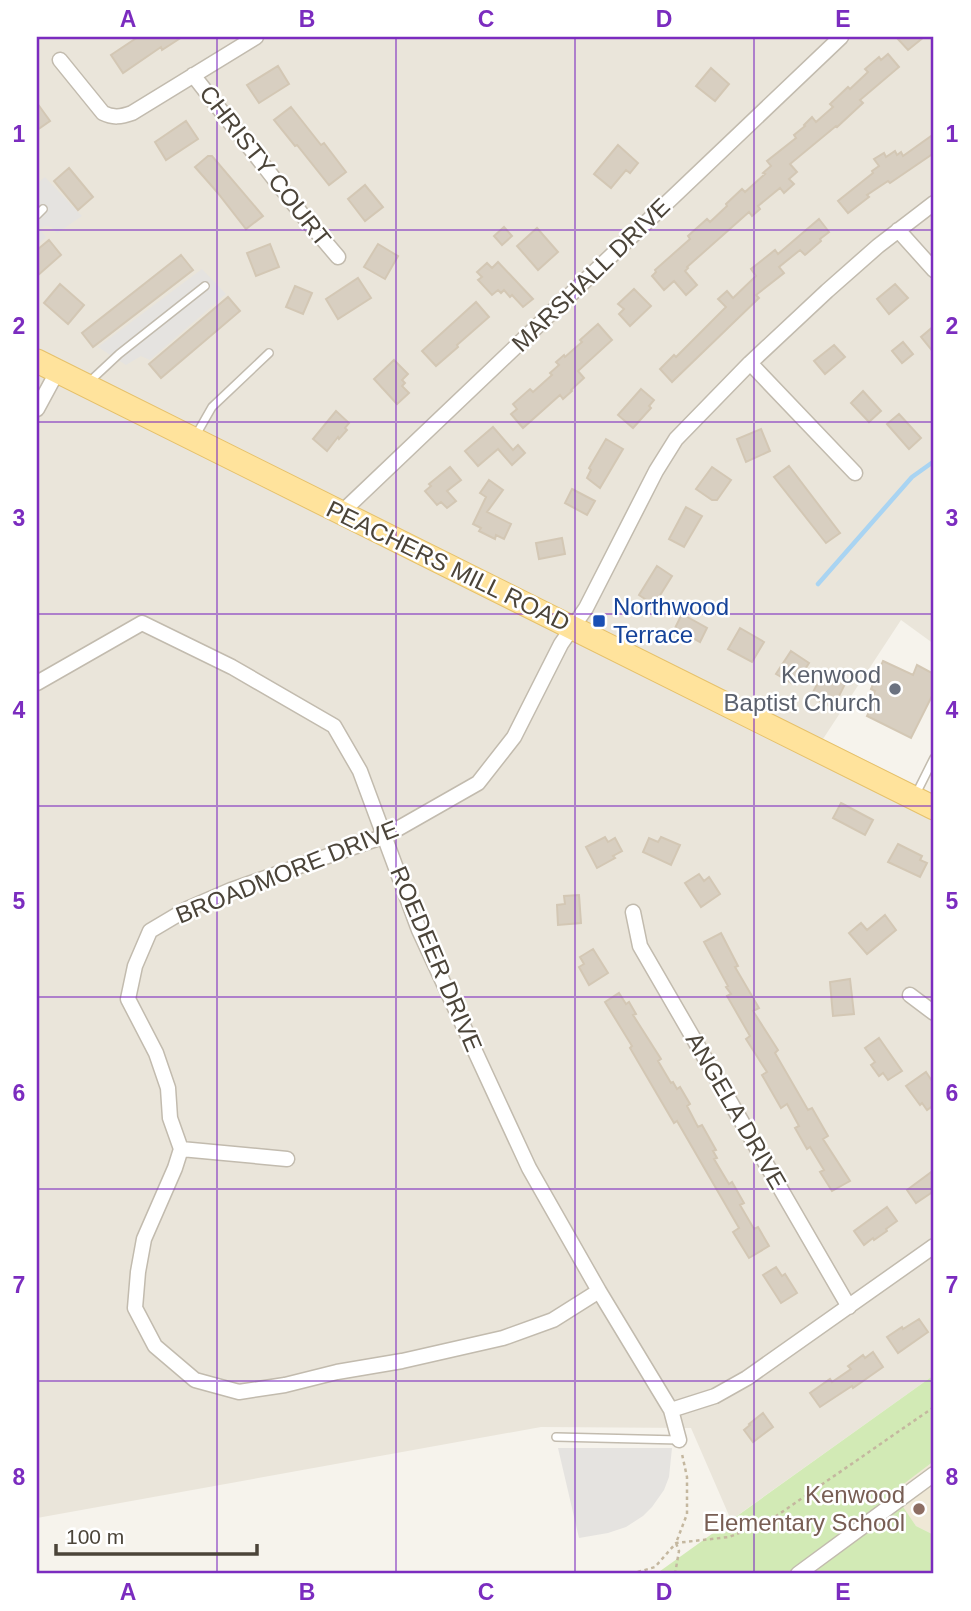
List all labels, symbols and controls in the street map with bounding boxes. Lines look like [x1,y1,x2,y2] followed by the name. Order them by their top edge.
[120,6,136,32] text: A
[299,6,315,32] text: B
[478,6,494,32] text: C
[656,6,672,32] text: D
[835,6,851,32] text: E
[194,80,337,252] street label: CHRISTY COURT
[13,121,26,147] text: 1
[946,121,959,147] text: 1
[506,193,675,357] street label: MARSHALL DRIVE
[13,313,25,339] text: 2
[946,313,958,339] text: 2
[322,495,574,636] street label: PEACHERS MILL ROAD
[13,505,25,531] text: 3
[946,505,958,531] text: 3
[613,593,729,648] place label: Northwood Terrace
[591,613,607,629] marker: Northwood Terrace
[724,661,881,716] place label: Kenwood Baptist Church
[887,681,903,697] marker: Kenwood Baptist Church
[13,697,26,723] text: 4
[946,697,959,723] text: 4
[172,815,402,929] street label: BROADMORE DRIVE
[385,862,488,1056] street label: ROEDEER DRIVE
[13,888,26,914] text: 5
[946,888,959,914] text: 5
[681,1028,792,1194] street label: ANGELA DRIVE
[13,1080,25,1106] text: 6
[946,1080,958,1106] text: 6
[13,1272,25,1298] text: 7
[946,1272,958,1298] text: 7
[13,1464,26,1490] text: 8
[946,1464,959,1490] text: 8
[704,1481,905,1536] place label: Kenwood Elementary School
[911,1501,927,1517] marker: Kenwood Elementary School
[56,1513,257,1557] scale bar
[66,1525,124,1548] text: 100 m
[120,1579,136,1605] text: A
[299,1579,315,1605] text: B
[478,1579,494,1605] text: C
[656,1579,672,1605] text: D
[835,1579,851,1605] text: E

